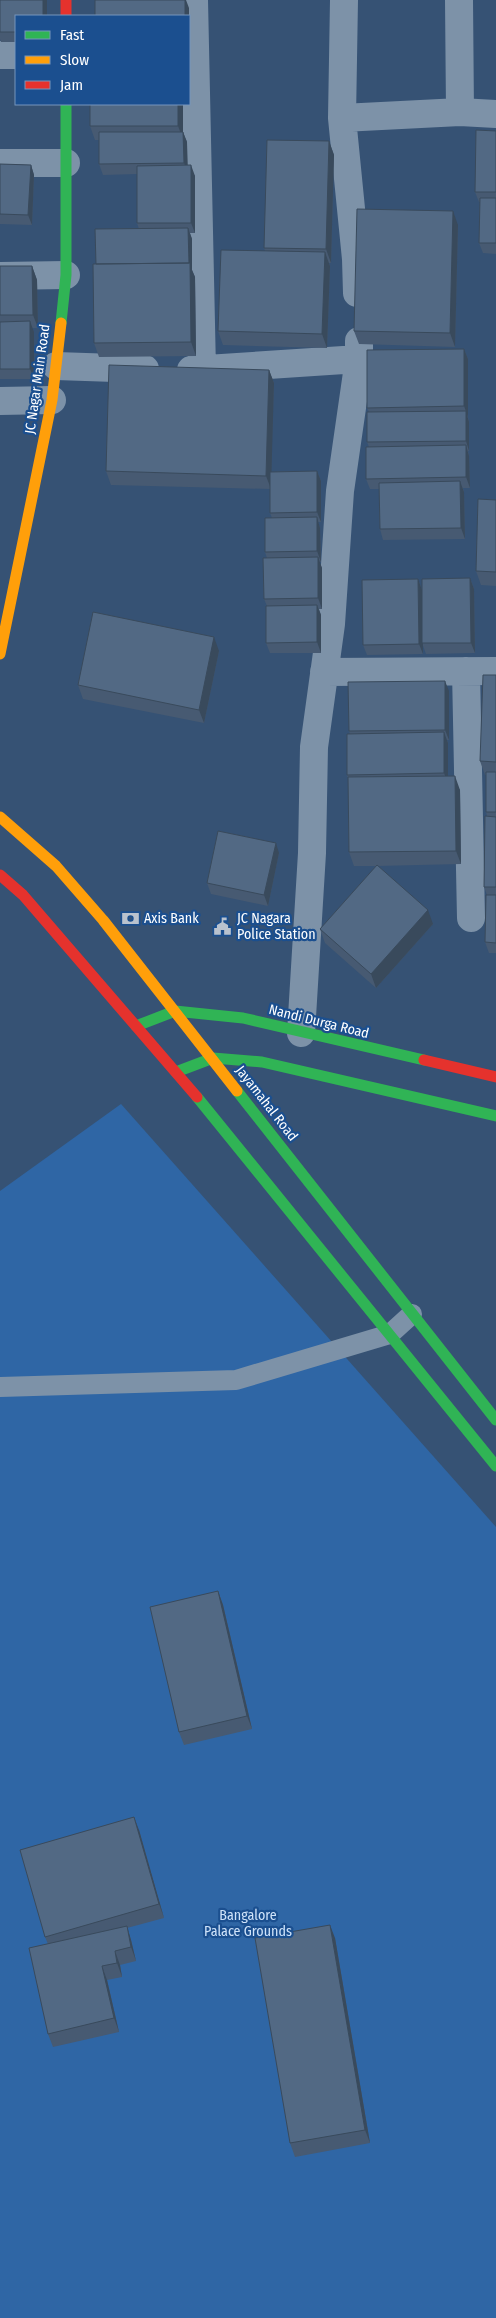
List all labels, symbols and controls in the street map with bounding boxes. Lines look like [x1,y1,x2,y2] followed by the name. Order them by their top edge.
[15,15,190,105] legend
[60,26,84,44] text: Fast
[60,51,89,69] text: Slow
[60,76,83,94] text: Jam
[21,323,54,435] street label: JC Nagar Main Road
[120,908,140,928] bank icon: Axis Bank
[144,910,199,927] place label: Axis Bank
[237,910,316,943] place label: JC Nagara Police Station
[213,916,233,936] public building icon: JC Nagara Police Station
[267,1001,371,1042] street label: Nandi Durga Road
[232,1062,301,1144] street label: Jayamahal Road
[204,1907,292,1940] park label: Bangalore Palace Grounds

